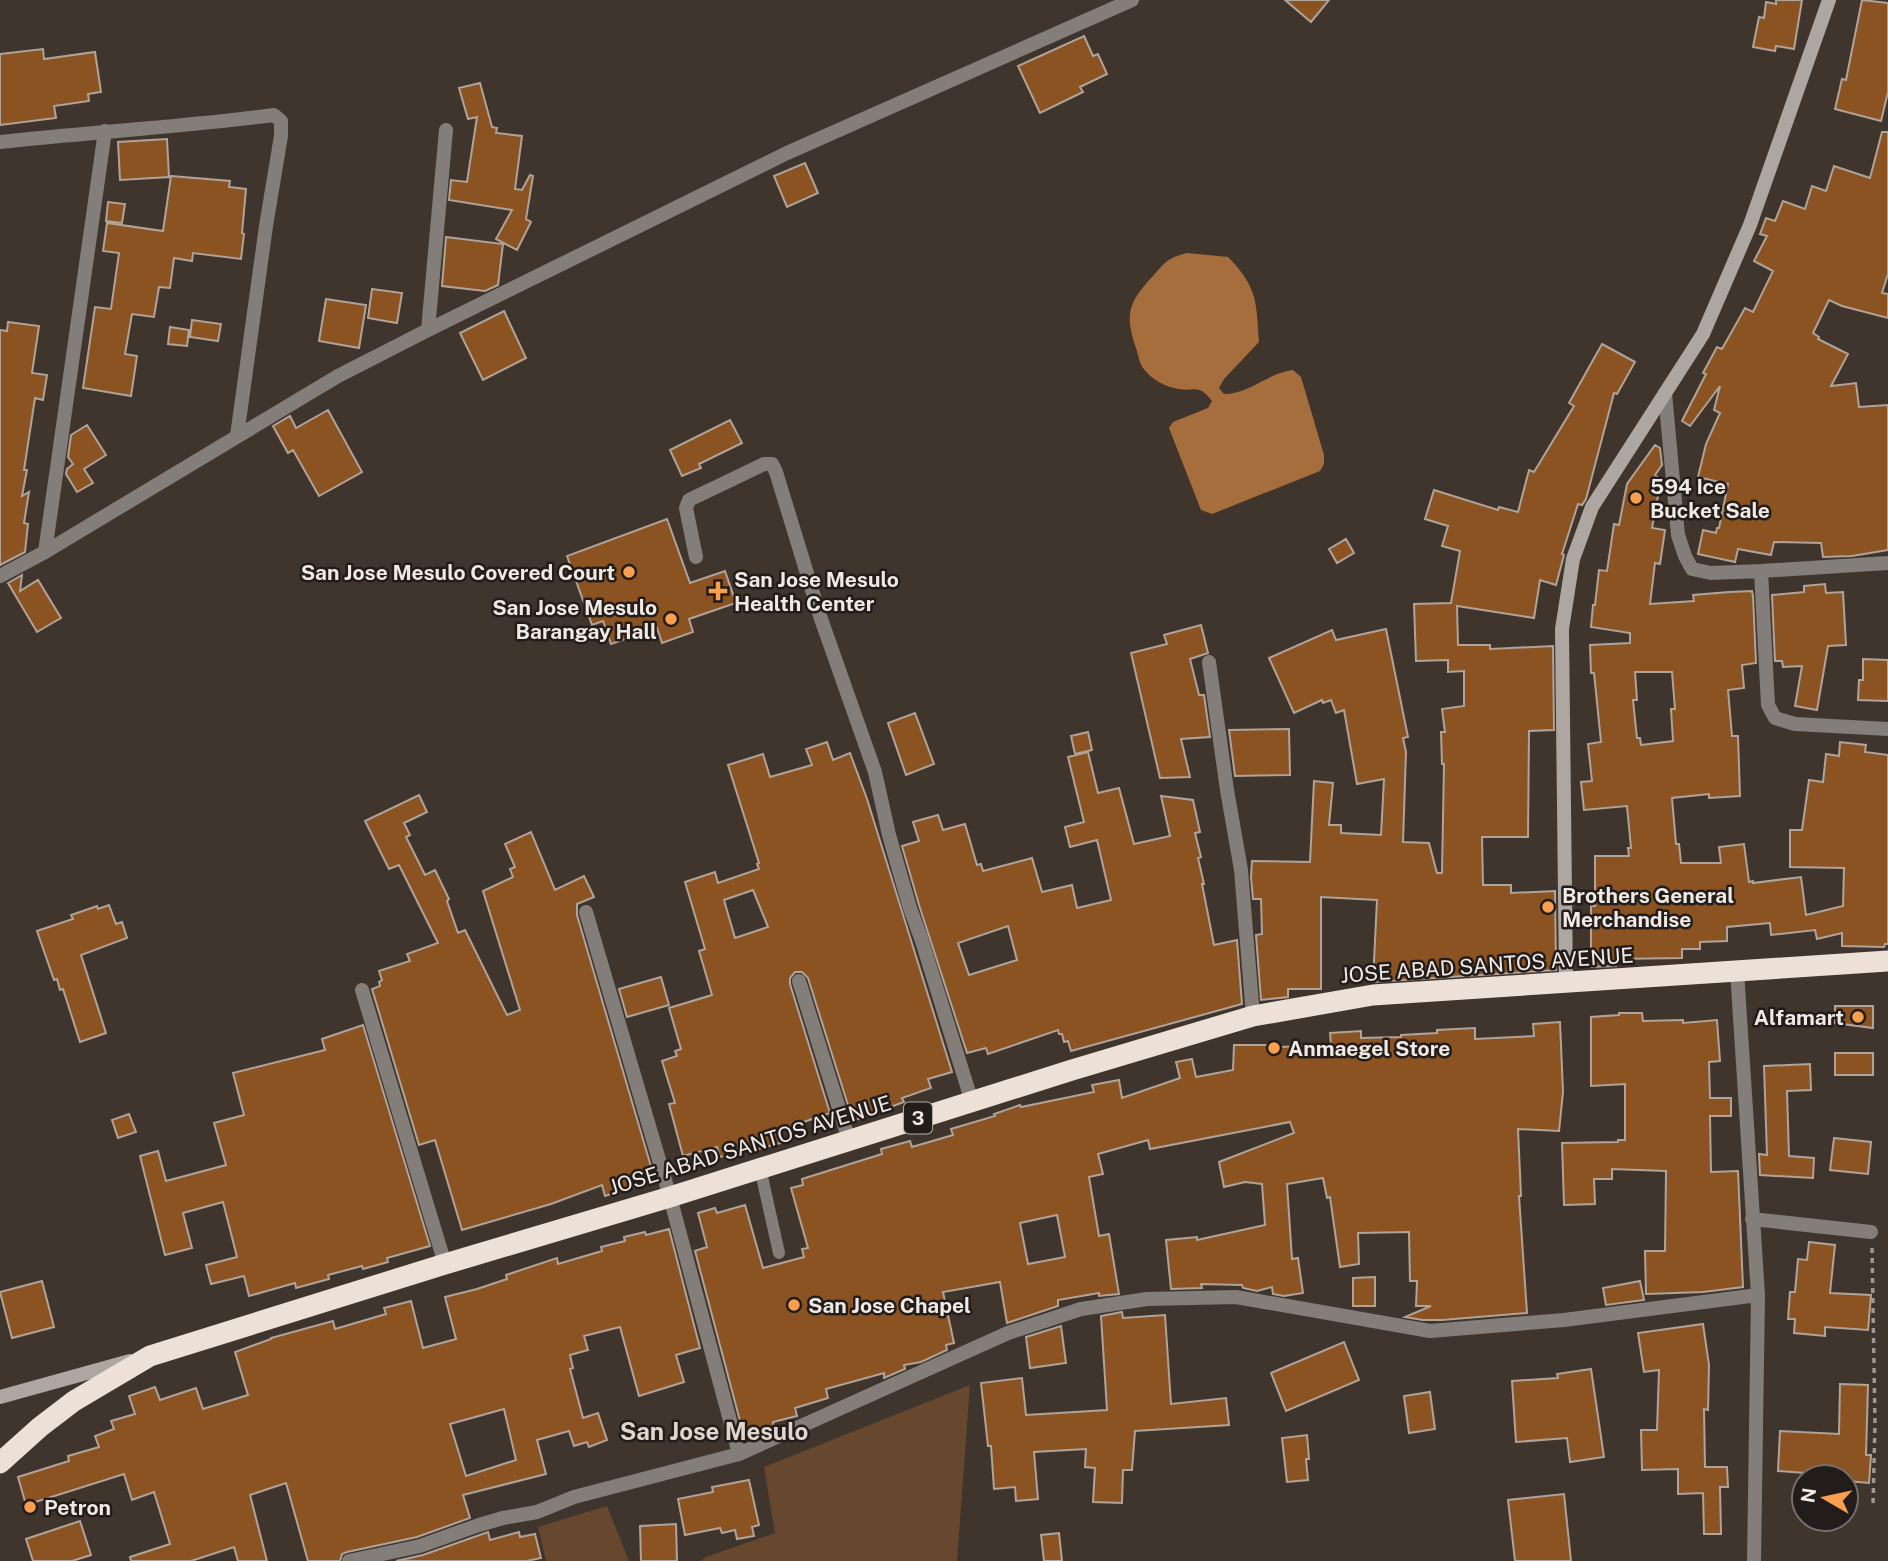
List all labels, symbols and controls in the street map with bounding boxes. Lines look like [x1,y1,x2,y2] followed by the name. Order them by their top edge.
[1650,474,1770,523] place label: 594 Ice Bucket Sale
[1628,490,1644,506] marker: 594 Ice Bucket Sale
[301,560,615,585] place label: San Jose Mesulo Covered Court
[621,564,637,580] marker: San Jose Mesulo Covered Court
[734,567,899,616] place label: San Jose Mesulo Health Center
[708,581,728,601] marker: San Jose Mesulo Health Center
[492,595,657,644] place label: San Jose Mesulo Barangay Hall
[663,611,679,627] marker: San Jose Mesulo Barangay Hall
[1562,883,1734,932] place label: Brothers General Merchandise
[1540,899,1556,915] marker: Brothers General Merchandise
[1340,942,1634,988] street label: JOSE ABAD SANTOS AVENUE
[1754,1005,1844,1030] place label: Alfamart
[1850,1009,1866,1025] marker: Alfamart
[1288,1036,1450,1061] place label: Anmaegel Store
[1266,1040,1282,1056] marker: Anmaegel Store
[606,1090,894,1200] street label: JOSE ABAD SANTOS AVENUE
[904,1102,932,1134] road number: 3
[808,1293,971,1318] place label: San Jose Chapel
[786,1297,802,1313] marker: San Jose Chapel
[620,1417,808,1445] district label: San Jose Mesulo
[1790,1463,1860,1533] north arrow
[1796,1486,1820,1504] text: N
[44,1495,111,1520] place label: Petron
[22,1499,38,1515] marker: Petron

